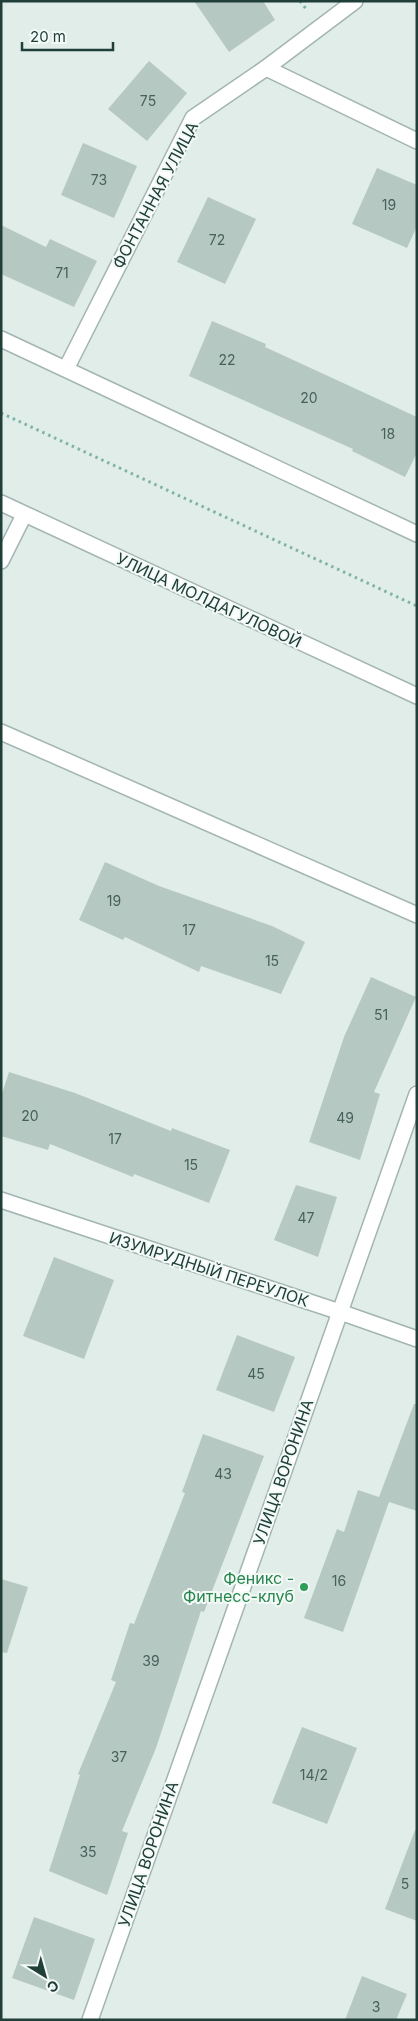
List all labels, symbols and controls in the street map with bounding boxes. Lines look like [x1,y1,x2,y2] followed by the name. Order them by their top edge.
[22,20,114,52] scale bar
[30,27,66,46] text: 20 m
[140,92,156,109] house number: 75
[108,118,202,272] street label: ФОНТАННАЯ УЛИЦА
[91,171,107,188] house number: 73
[382,196,396,213] house number: 19
[209,231,225,248] house number: 72
[55,264,69,281] house number: 71
[218,351,236,368] house number: 22
[300,389,318,406] house number: 20
[381,425,395,442] house number: 18
[113,548,305,652] street label: УЛИЦА МОЛДАГУЛОВОЙ
[107,892,121,909] house number: 19
[182,921,196,938] house number: 17
[265,952,279,969] house number: 15
[374,1006,388,1023] house number: 51
[21,1107,39,1124] house number: 20
[336,1109,354,1126] house number: 49
[108,1130,122,1147] house number: 17
[184,1156,198,1173] house number: 15
[298,1209,315,1226] house number: 47
[107,1227,312,1311] street label: ИЗУМРУДНЫЙ ПЕРЕУЛОК
[247,1365,265,1382] house number: 45
[249,1396,317,1548] street label: УЛИЦА ВОРОНИНА
[214,1465,232,1482] house number: 43
[183,1568,294,1606] place label: Феникс - Фитнесс-клуб
[332,1572,346,1589] house number: 16
[298,1581,310,1593] marker: Феникс - Фитнесс-клуб
[142,1652,160,1669] house number: 39
[111,1748,127,1765] house number: 37
[300,1766,328,1783] house number: 14/2
[114,1778,182,1930] street label: УЛИЦА ВОРОНИНА
[79,1843,97,1860] house number: 35
[401,1875,409,1892] house number: 5
[20,1951,70,2001] north arrow
[44,1977,62,1997] text: С
[372,1998,380,2015] house number: 3

